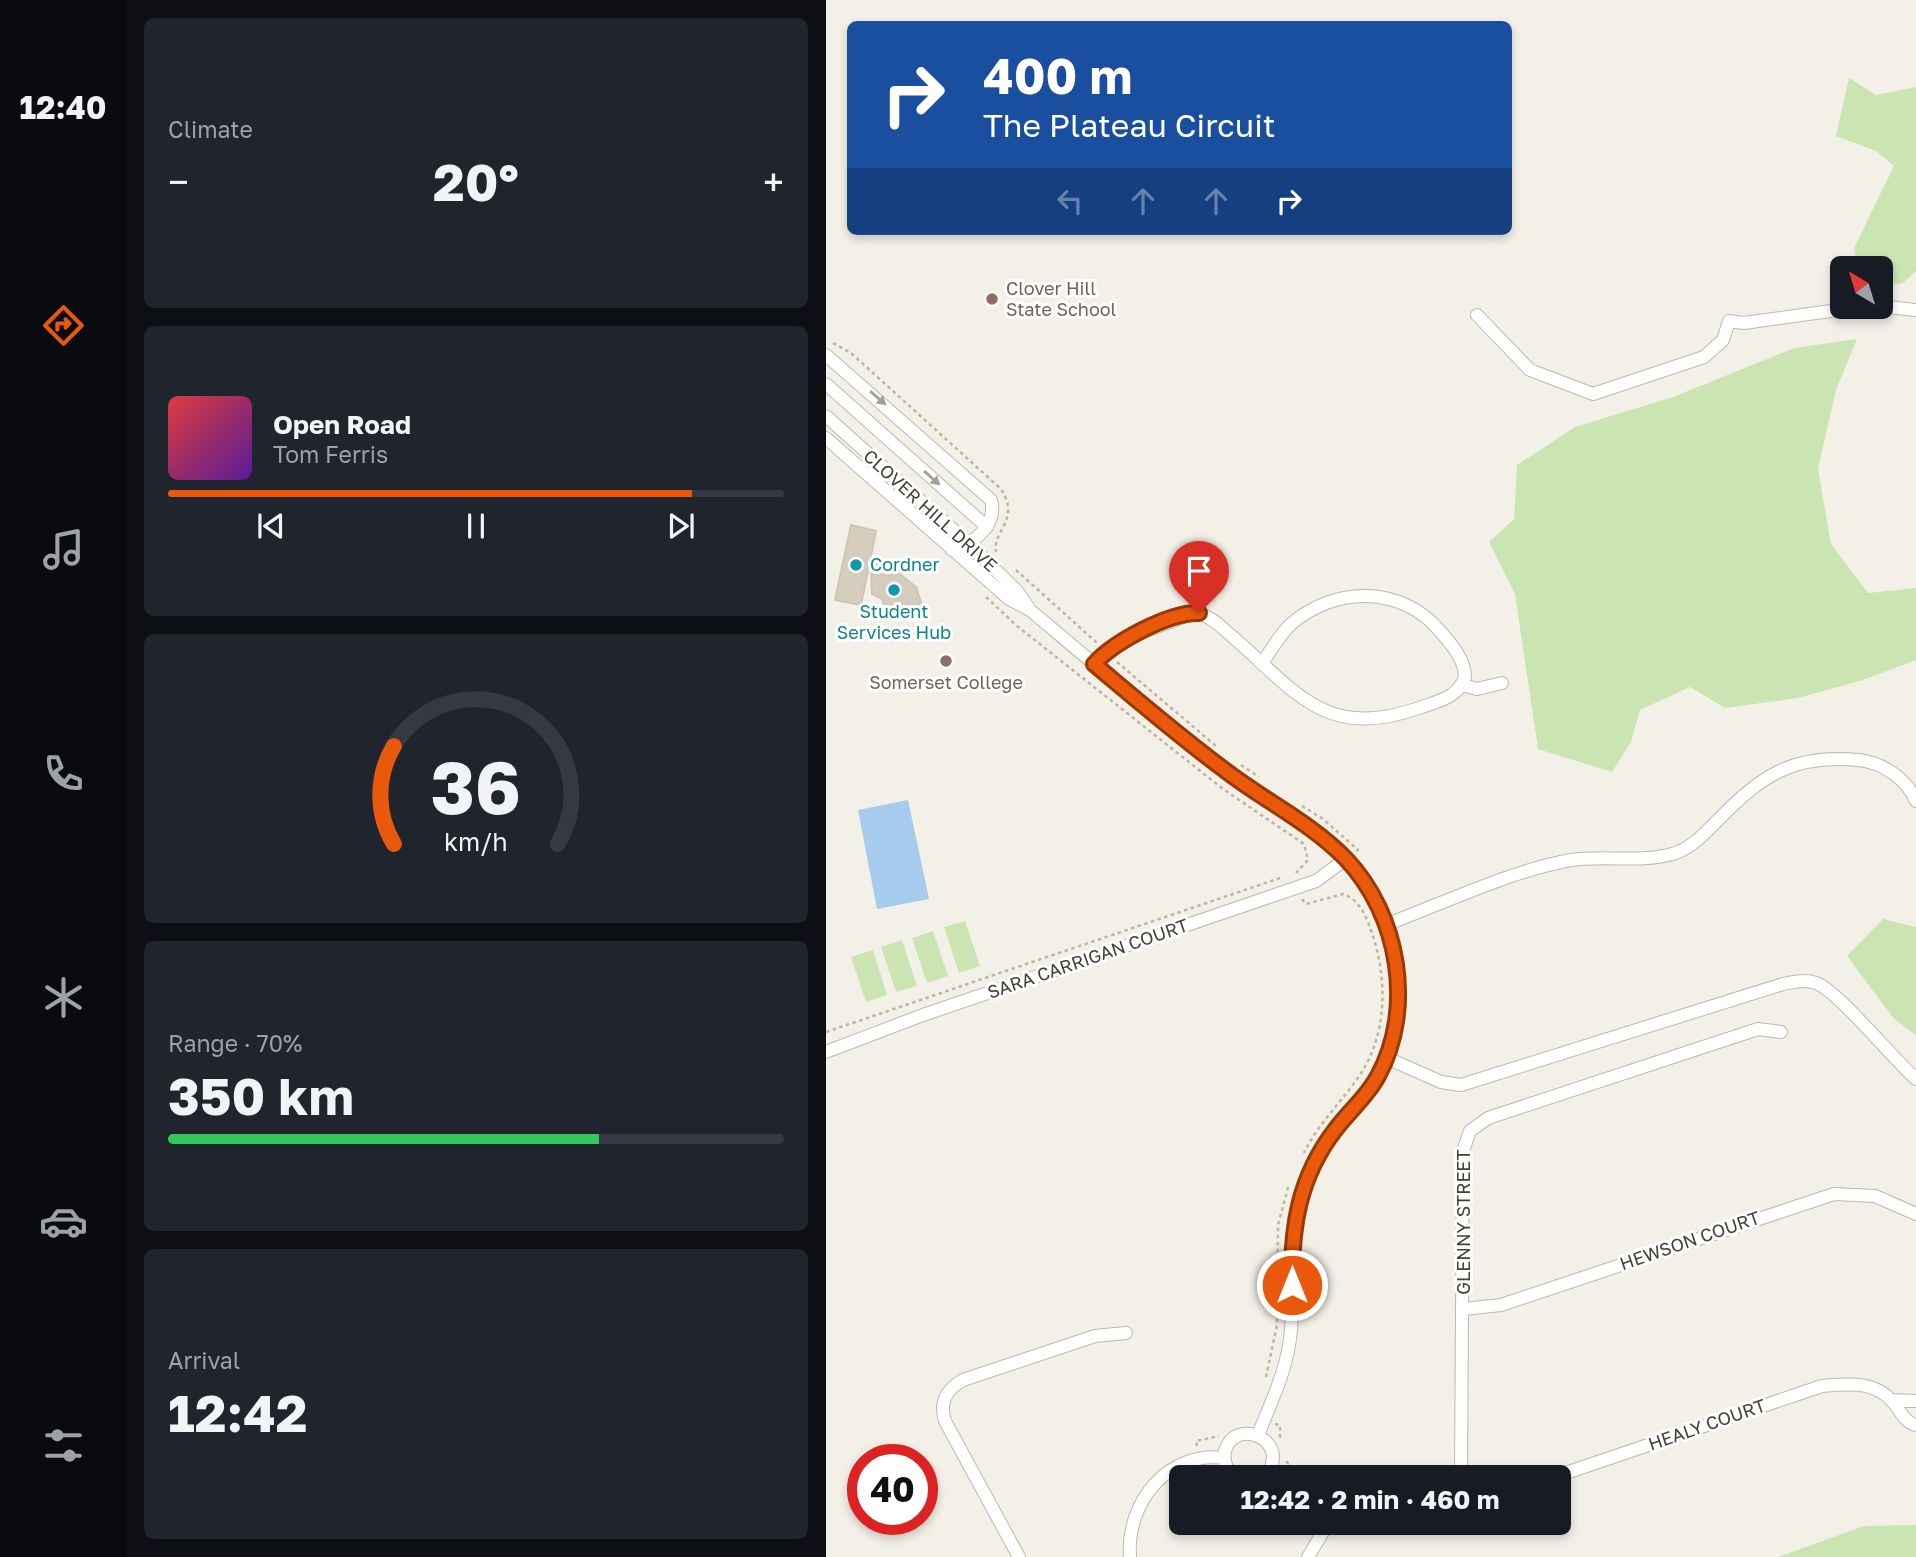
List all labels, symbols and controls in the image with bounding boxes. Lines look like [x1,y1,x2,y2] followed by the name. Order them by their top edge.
[983,46,1132,105] text: 400 m
[868,49,959,140] icon: right
[19,88,107,126] text: 12:40
[983,106,1276,144] text: The Plateau Circuit
[168,115,253,143] text: Climate
[433,150,519,212] text: 20°
[168,159,189,204] text: −
[763,159,784,204] text: +
[1051,182,1089,220] icon: left
[1124,182,1162,220] icon: ahead
[1197,182,1235,220] icon: ahead
[1270,182,1308,220] icon: right
[1830,256,1894,318] north arrow
[1830,256,1893,319] map controls
[1006,277,1116,320] place label: Clover Hill State School
[984,291,1000,307] marker: Clover Hill State School
[39,301,88,350] icon: directions
[869,390,887,406] one-way arrow
[273,409,411,440] text: Open Road
[273,440,388,468] text: Tom Ferris
[859,444,1002,576] street label: CLOVER HILL DRIVE
[923,470,941,486] one-way arrow
[252,507,290,545] icon: previous
[457,507,495,545] icon: pause
[662,507,700,545] icon: next
[39,525,88,574] icon: music
[1169,541,1229,613] pin
[1180,552,1218,590] icon: arrive
[870,553,939,575] place label: Cordner
[848,557,864,573] marker: Cordner
[886,582,902,598] marker: Student Services Hub
[837,600,951,643] place label: Student Services Hub
[938,653,954,669] marker: Somerset College
[869,671,1023,693] place label: Somerset College
[431,744,521,831] text: 36
[39,749,88,798] icon: phone
[444,826,508,857] text: km/h
[984,913,1191,1003] street label: SARA CARRIGAN COURT
[39,973,88,1022] icon: climate
[168,1029,302,1057] text: Range · 70%
[168,1064,354,1126] text: 350 km
[1452,1149,1474,1295] street label: GLENNY STREET
[39,1197,88,1246] icon: car
[1617,1206,1763,1274] street label: HEWSON COURT
[1255,1248,1329,1322] position arrow
[168,1346,240,1374] text: Arrival
[168,1381,307,1443] text: 12:42
[1645,1394,1768,1454] street label: HEALY COURT
[39,1421,88,1470] icon: filters
[847,1444,938,1535] speed limit sign: 40
[1240,1484,1500,1515] text: 12:42 · 2 min · 460 m

